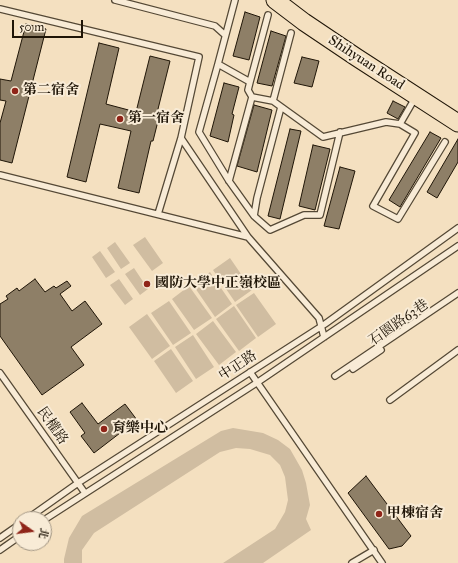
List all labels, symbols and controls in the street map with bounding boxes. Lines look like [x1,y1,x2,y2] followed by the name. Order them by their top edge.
[14,12,85,38] scale bar
[19,20,44,34] text: 50 m
[325,32,407,94] street label: Shihyuan Road
[23,83,79,99] place label: 第二宿舍
[10,86,20,96] marker: 第二宿舍
[128,111,184,127] place label: 第一宿舍
[115,114,125,124] marker: 第一宿舍
[155,276,281,292] place label: 國防大學中正嶺校區
[142,279,152,289] marker: 國防大學中正嶺校區
[366,296,432,350] street label: 石園路63巷
[216,348,260,384] street label: 中正路
[33,404,71,448] street label: 民權路
[112,421,168,437] place label: 育樂中心
[99,424,109,434] marker: 育樂中心
[387,506,443,522] place label: 甲棟宿舍
[374,509,384,519] marker: 甲棟宿舍
[12,511,52,551] north arrow
[36,527,51,541] text: 北

